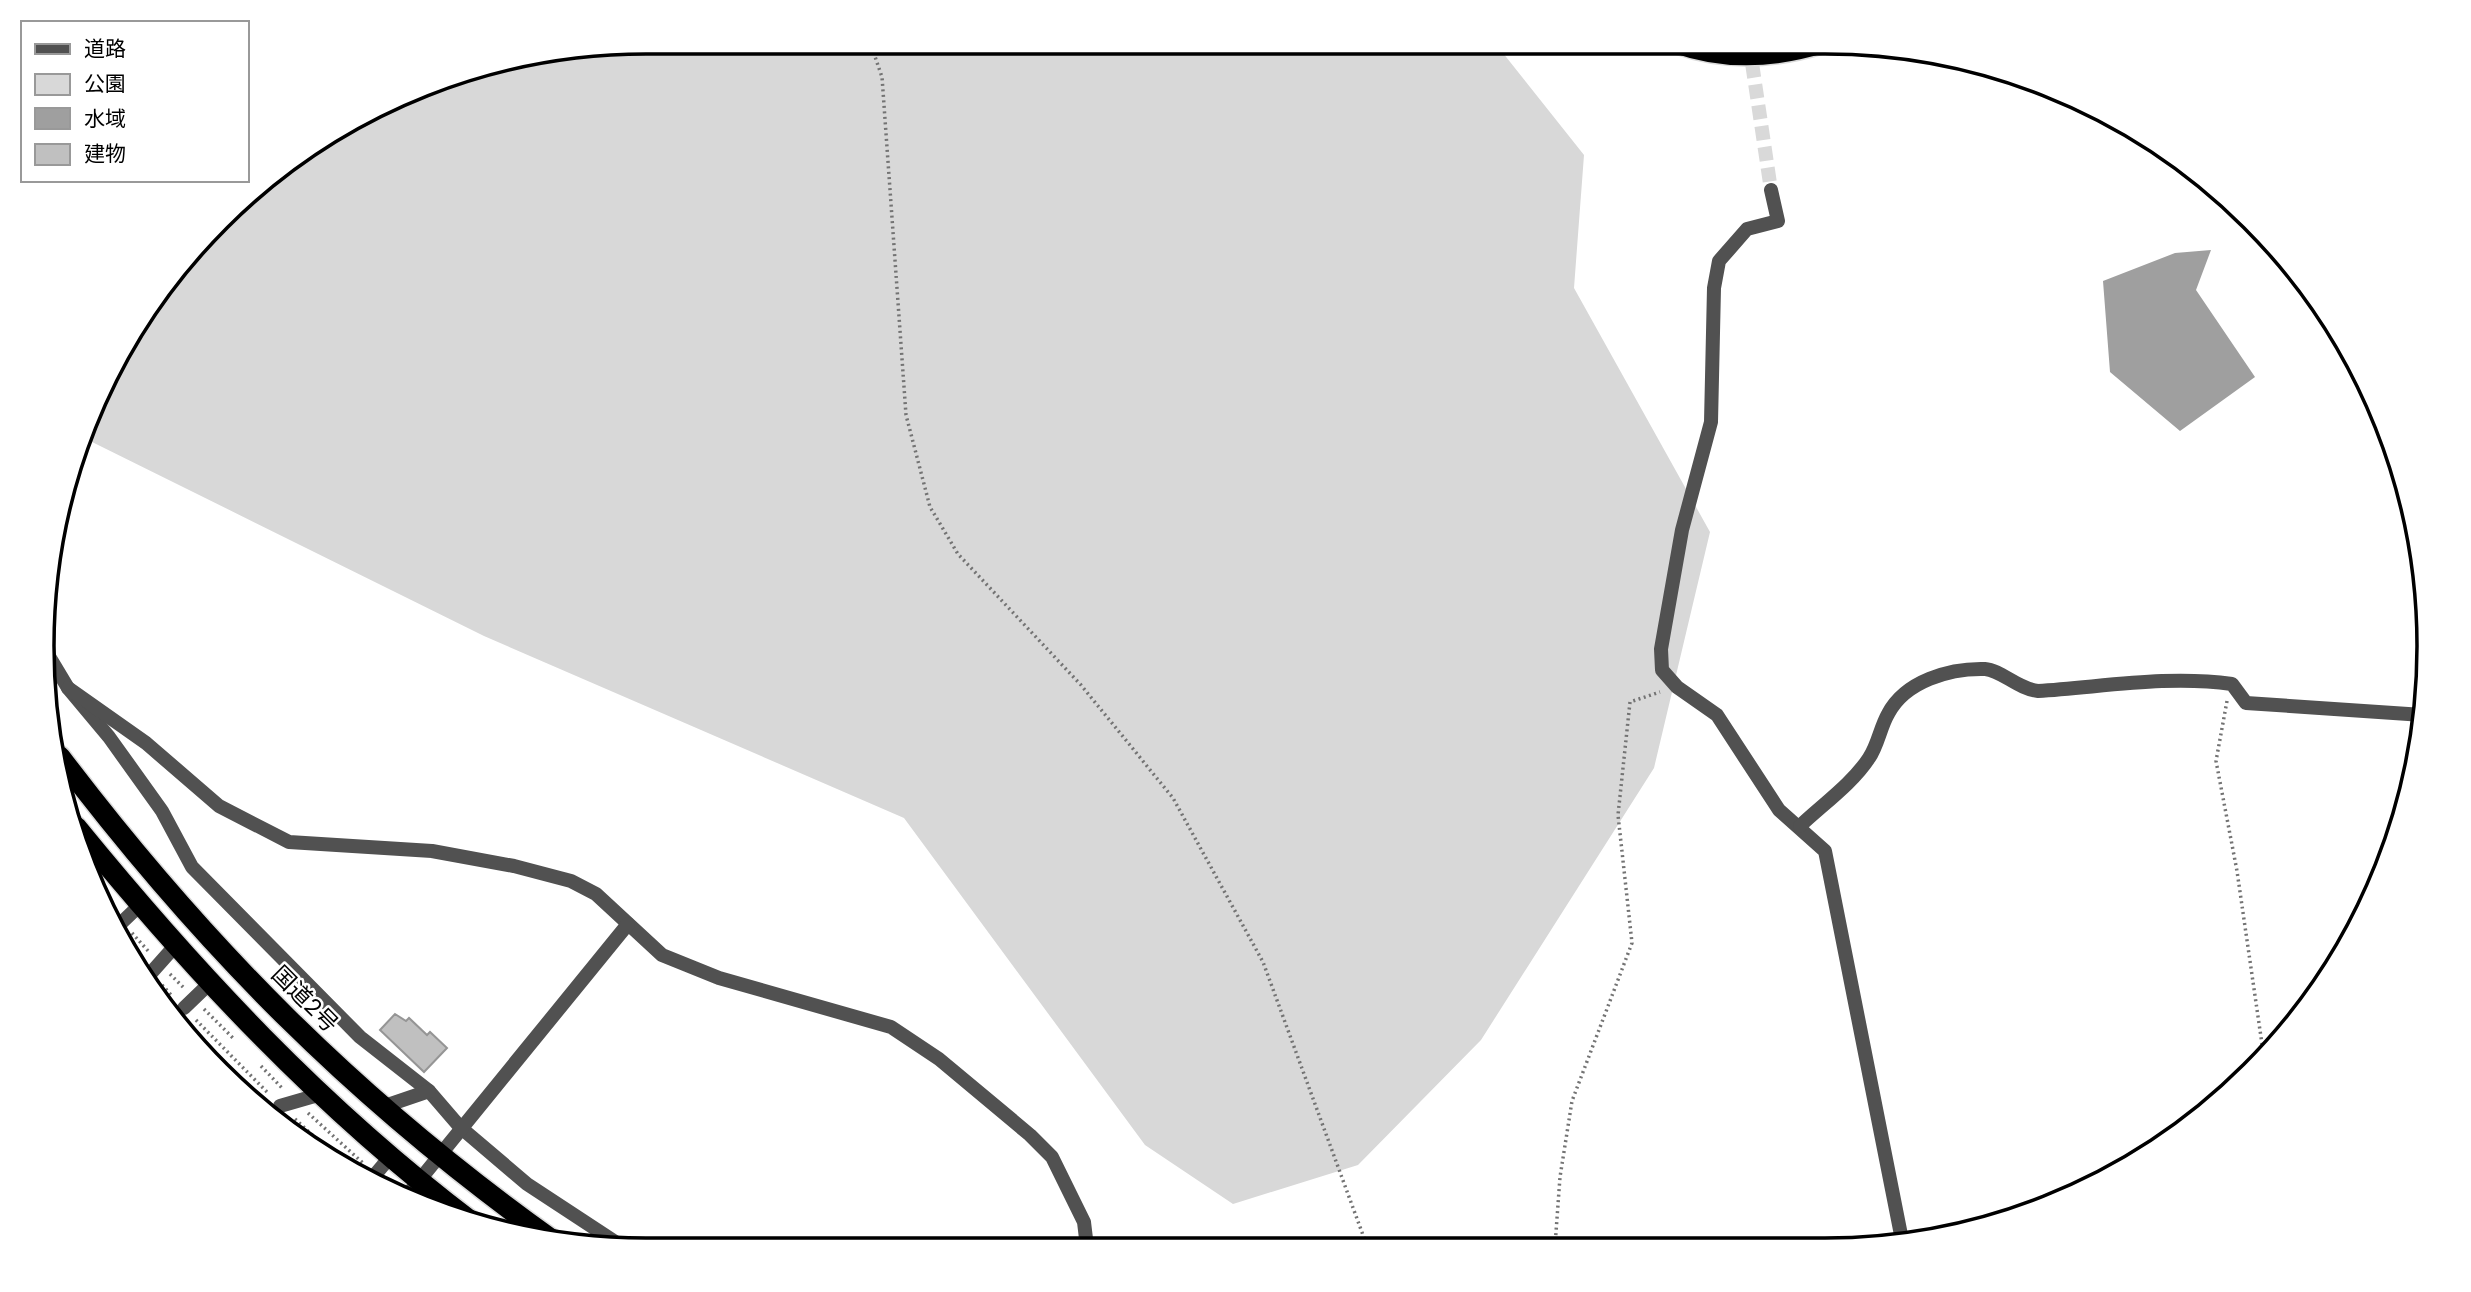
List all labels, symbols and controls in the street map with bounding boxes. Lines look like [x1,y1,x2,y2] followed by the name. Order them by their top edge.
[21,21,248,182] legend
[84,34,126,63] text: 道路
[84,69,126,98] text: 公園
[84,104,126,133] text: 水域
[84,139,126,168] text: 建物
[265,959,345,1039] street label: 国道2号

